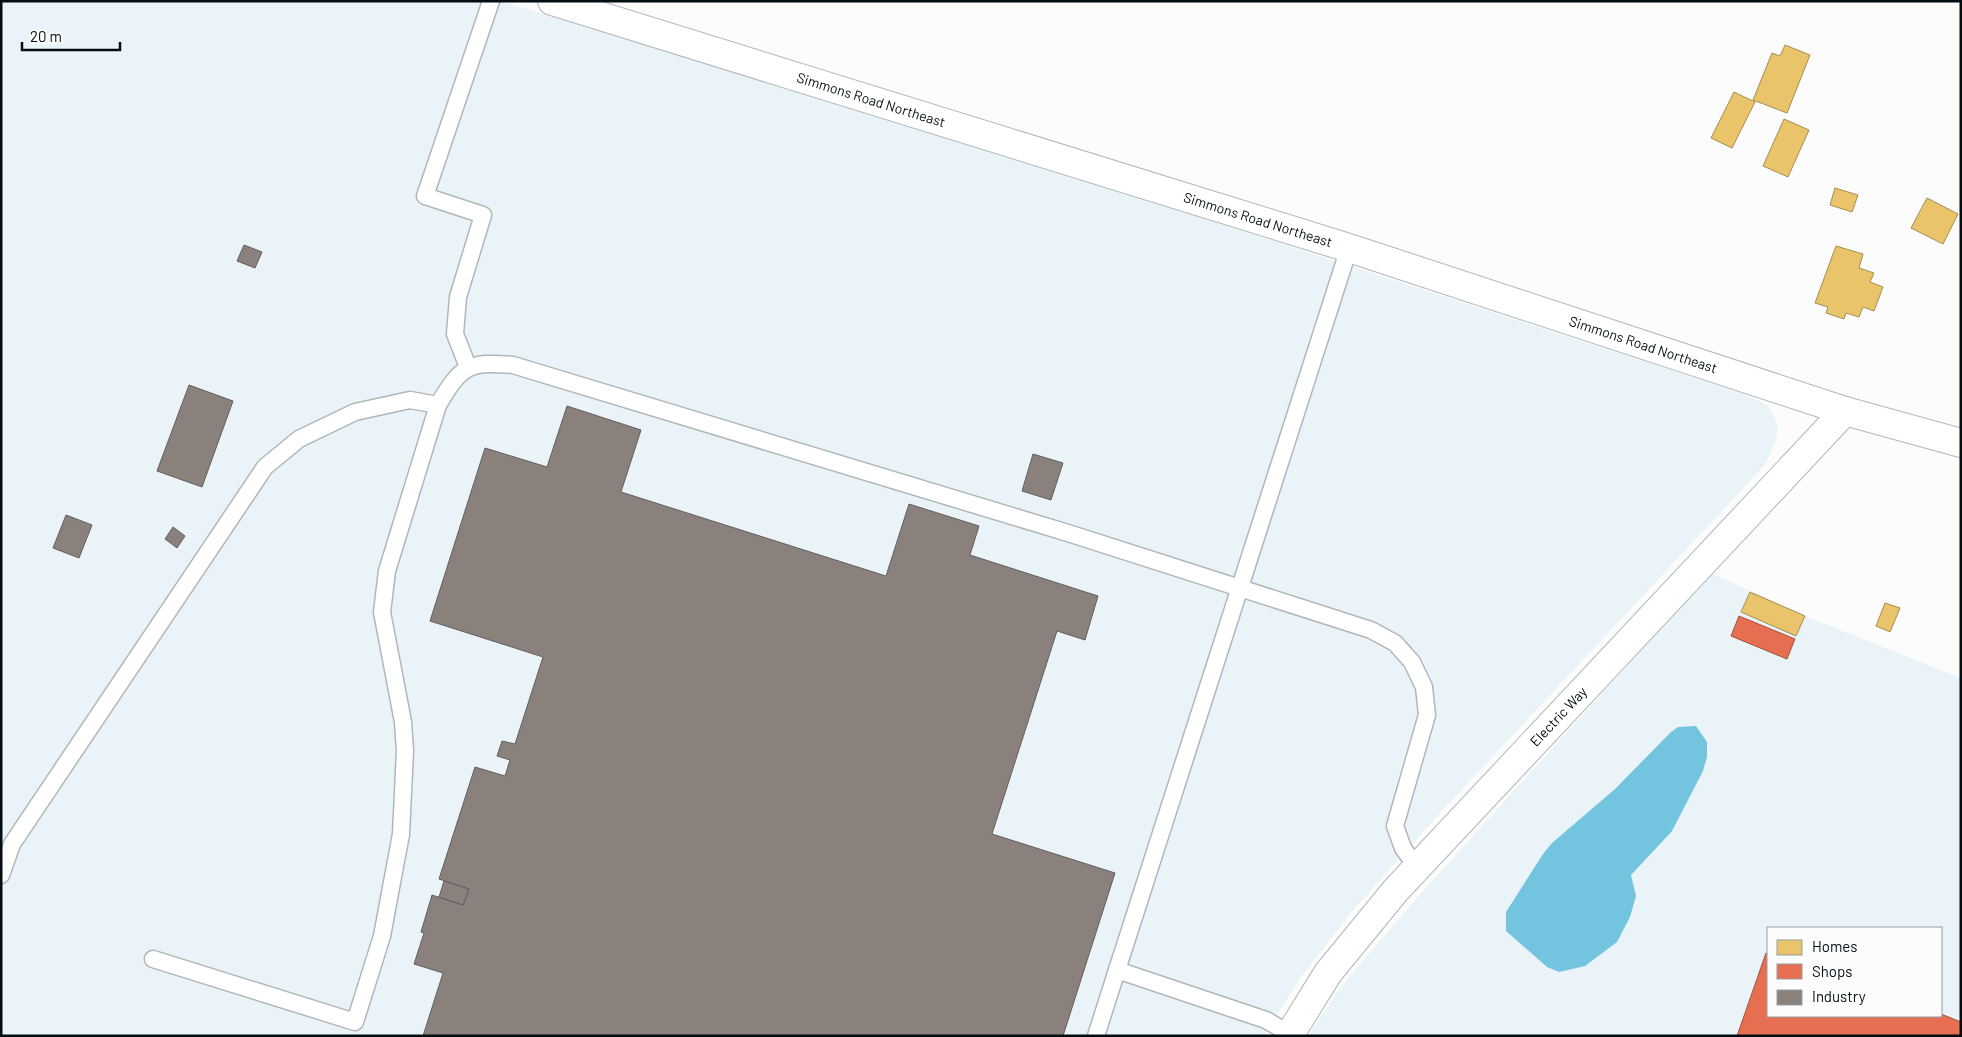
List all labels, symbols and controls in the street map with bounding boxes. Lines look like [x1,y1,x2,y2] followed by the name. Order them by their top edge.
[22,20,120,52] scale bar
[30,27,62,45] text: 20 m
[795,68,948,130] street label: Simmons Road Northeast
[1182,188,1334,250] street label: Simmons Road Northeast
[1567,312,1719,376] street label: Simmons Road Northeast
[1526,683,1591,750] street label: Electric Way
[1767,927,1942,1017] legend
[1812,937,1857,955] text: Homes
[1812,962,1852,980] text: Shops
[1812,987,1866,1005] text: Industry

